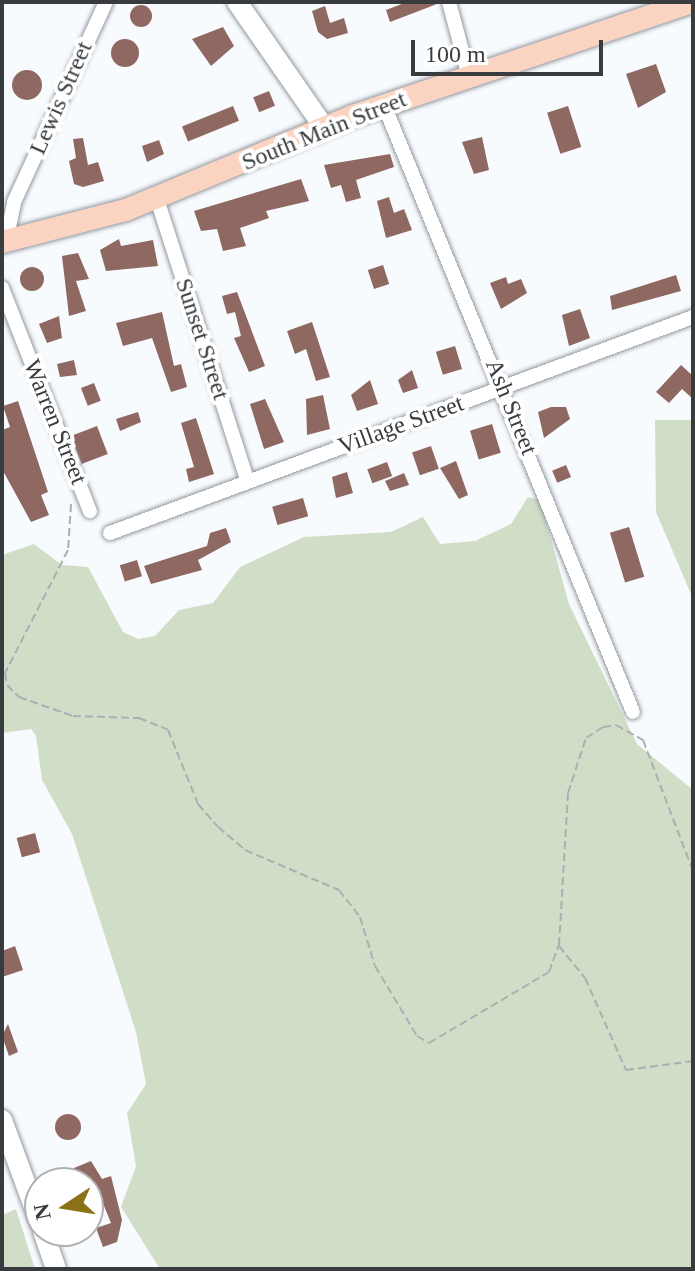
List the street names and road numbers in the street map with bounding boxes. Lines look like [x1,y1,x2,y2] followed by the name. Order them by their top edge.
[23,37,99,159] street label: Lewis Street
[238,85,410,177] street label: South Main Street
[169,275,235,403] street label: Sunset Street
[17,355,93,489] street label: Warren Street
[479,355,543,459] street label: Ash Street
[334,389,468,461] street label: Village Street

